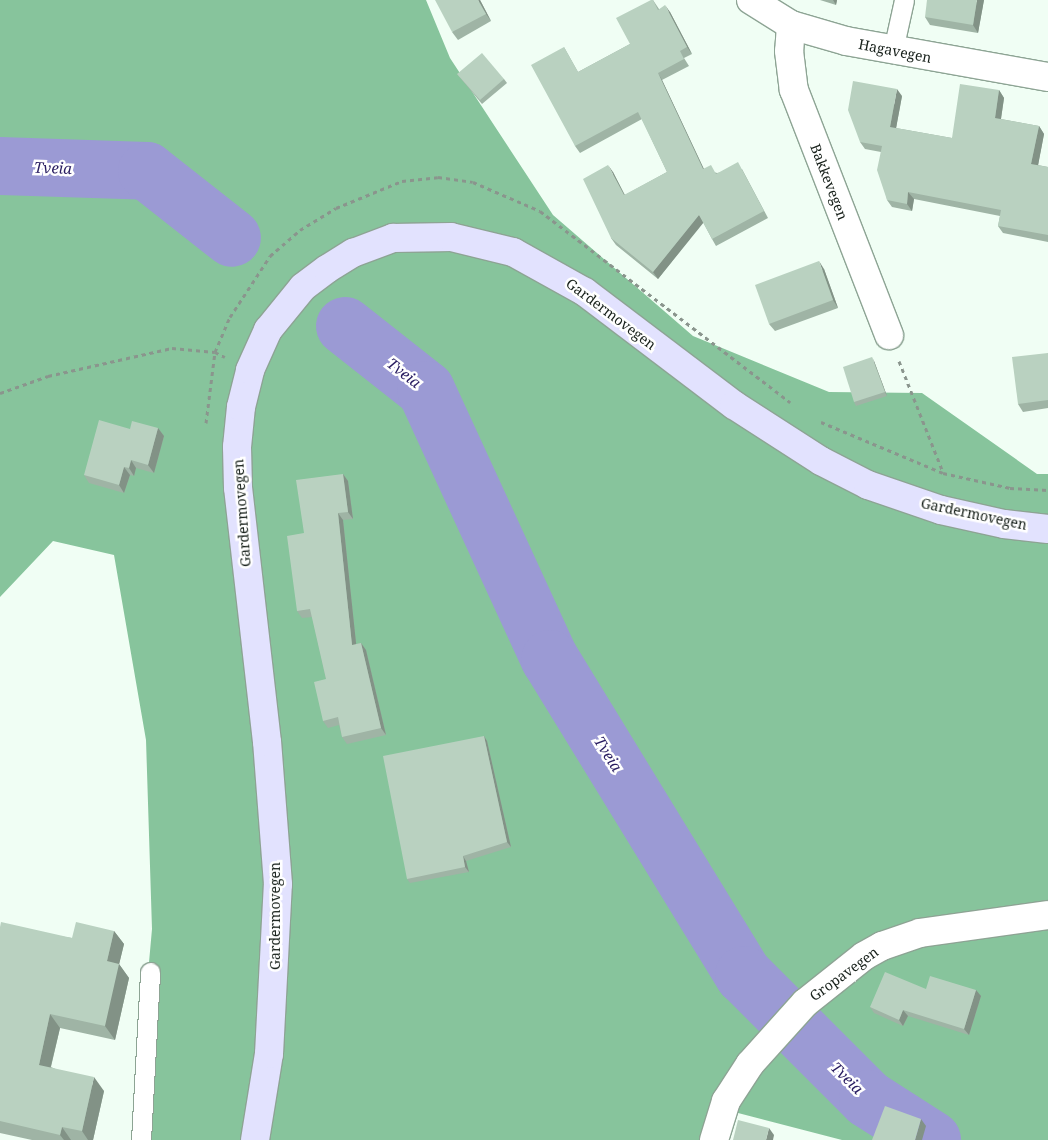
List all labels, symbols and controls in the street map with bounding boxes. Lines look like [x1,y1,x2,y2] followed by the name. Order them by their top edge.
[857,36,933,66] street label: Hagavegen
[807,142,851,222] street label: Bakkevegen
[34,158,72,178] water label: Tveia
[563,275,659,353] street label: Gardermovegen
[384,354,424,392] water label: Tveia
[230,458,254,568] street label: Gardermovegen
[919,495,1029,533] street label: Gardermovegen
[590,733,626,775] water label: Tveia
[267,862,283,970] street label: Gardermovegen
[806,943,882,1005] street label: Gropavegen
[827,1058,867,1098] water label: Tveia

